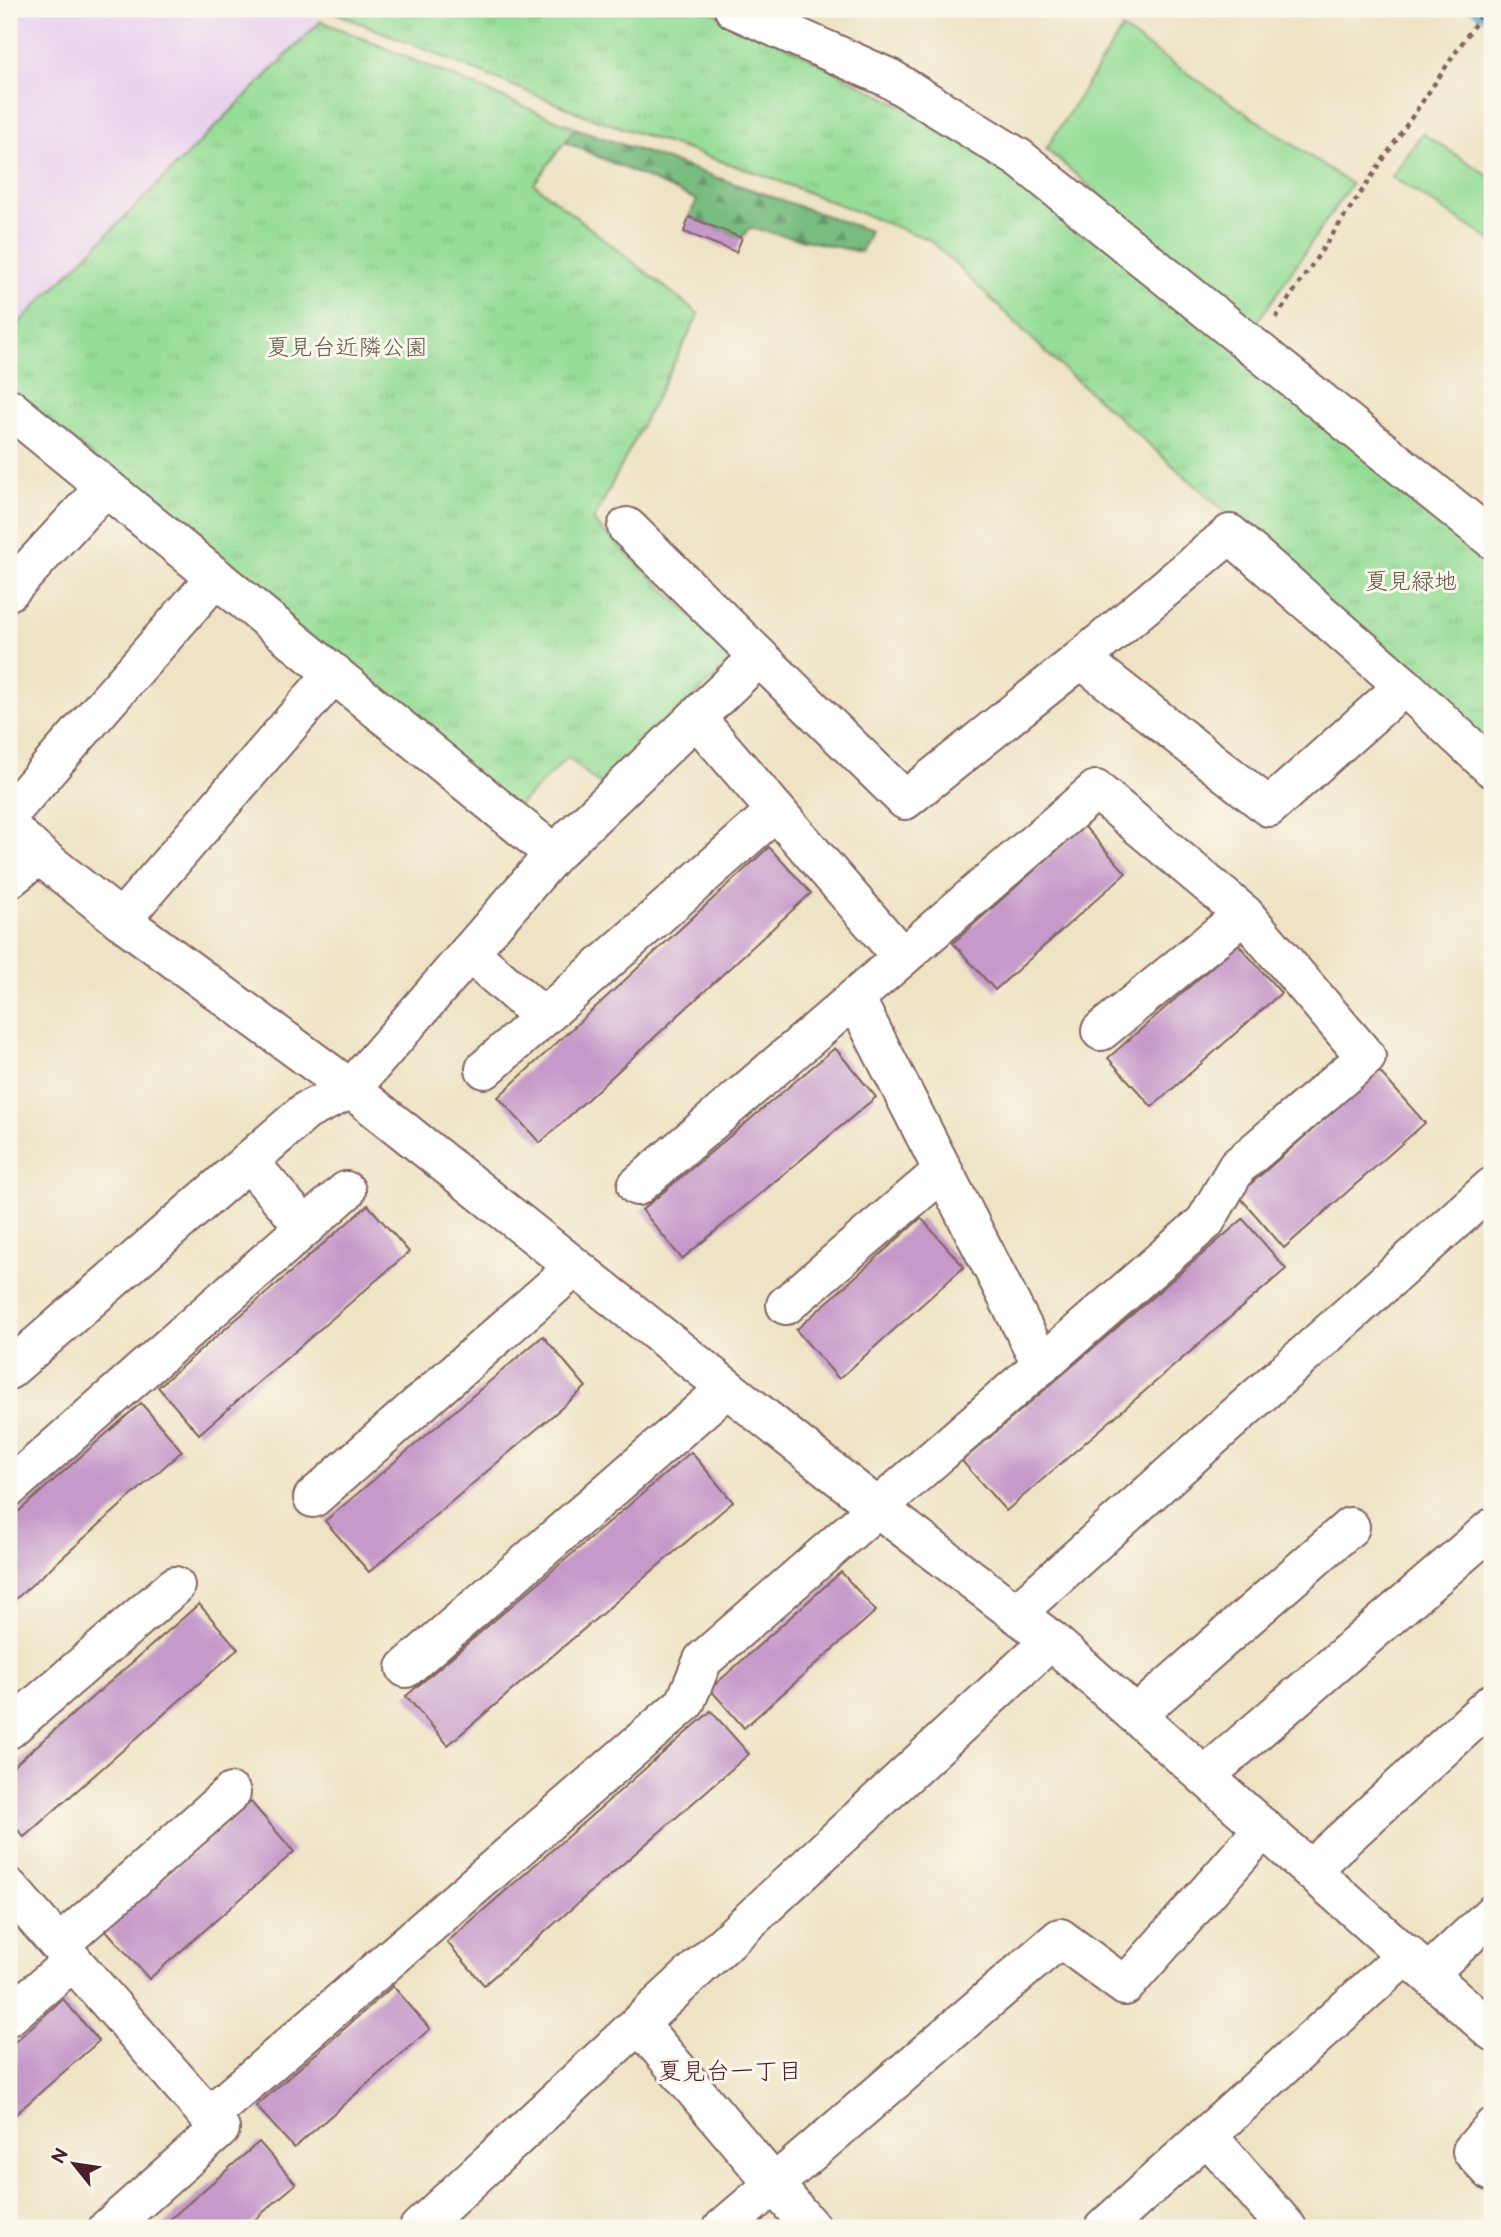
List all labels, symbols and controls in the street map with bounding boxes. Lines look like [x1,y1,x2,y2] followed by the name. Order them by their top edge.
[267,334,428,362] park label: 夏見台近隣公園
[1365,568,1457,596] park label: 夏見緑地
[658,2057,802,2086] district label: 夏見台一丁目
[38,2128,108,2198] north arrow
[47,2144,74,2168] text: N

